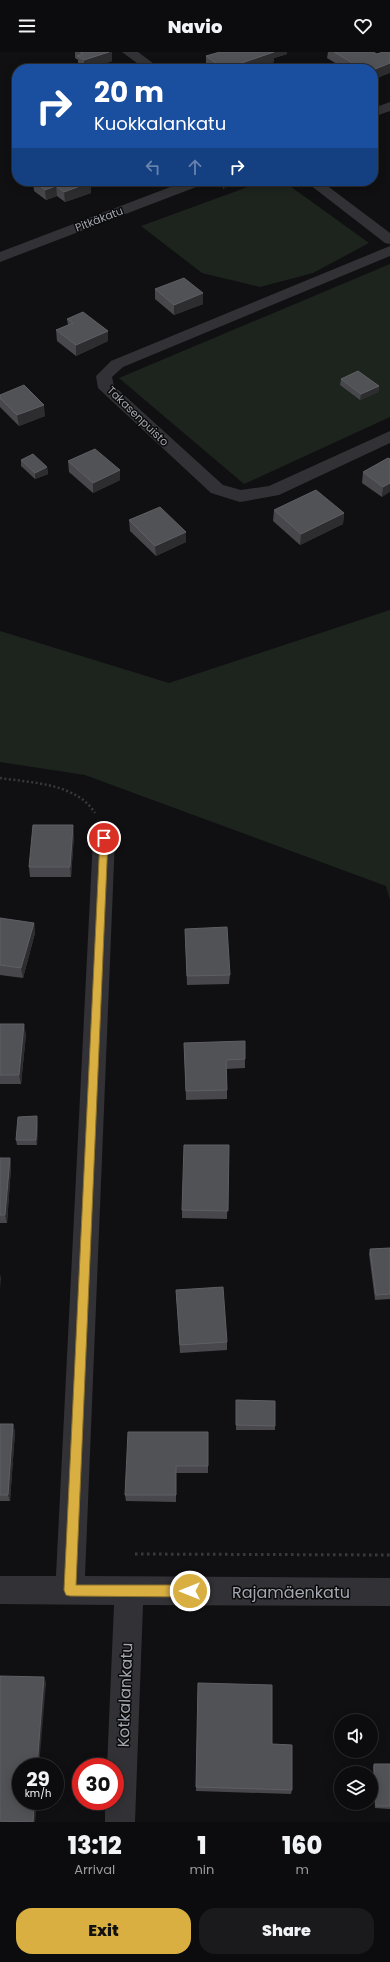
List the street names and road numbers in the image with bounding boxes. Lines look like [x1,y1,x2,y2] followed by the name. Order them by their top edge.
[73,203,125,235] street label: Pitkäkatu
[104,382,172,450] street label: Takasenpuisto
[232,1581,350,1604] street label: Rajamäenkatu
[112,1642,138,1748] street label: Kotkalankatu

